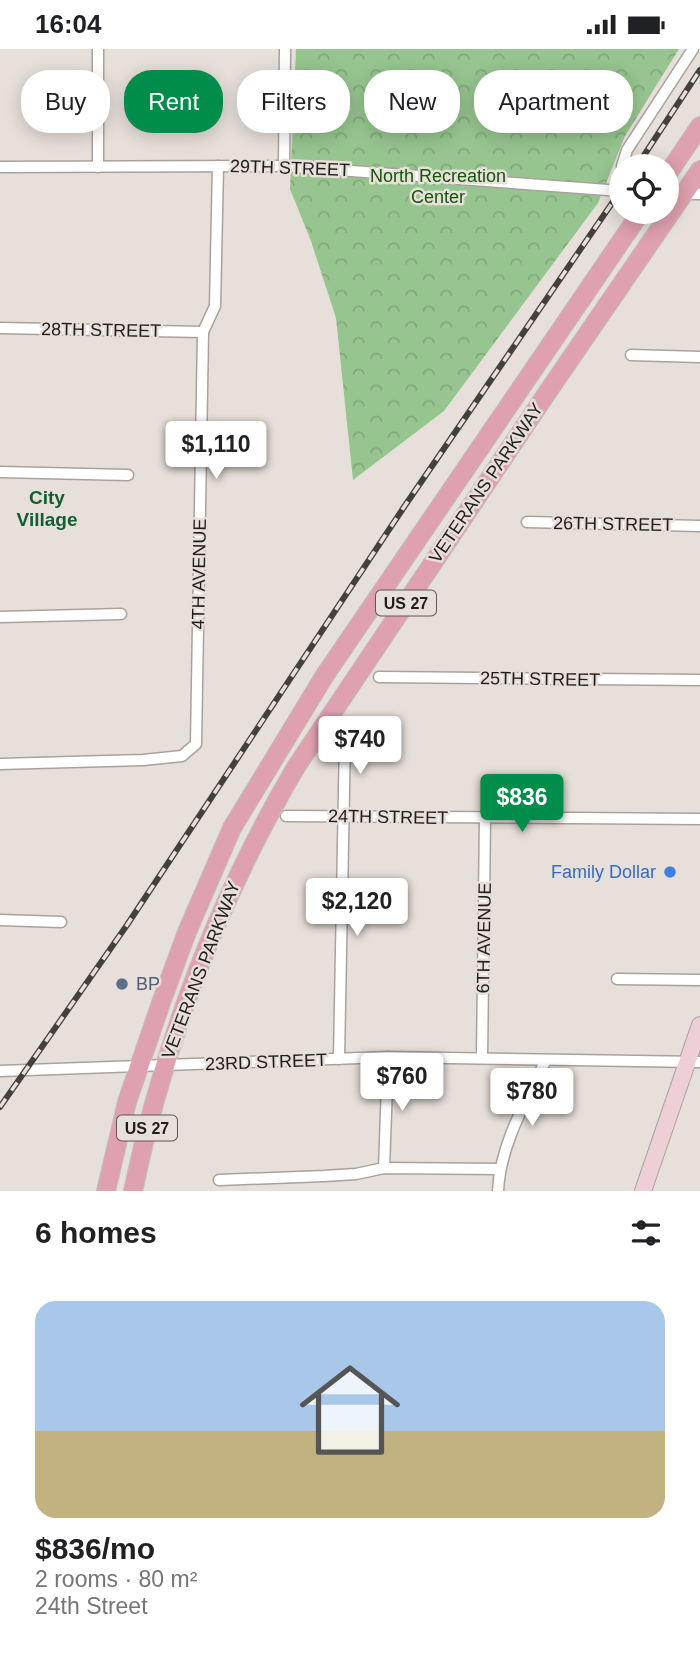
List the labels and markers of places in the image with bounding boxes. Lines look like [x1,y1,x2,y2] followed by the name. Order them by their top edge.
[159,421,273,481] pin: $1,110
[319,717,401,776] pin: $740
[481,775,563,834] pin: $836
[551,862,656,882] place label: Family Dollar
[662,864,678,880] marker: Family Dollar
[300,879,414,938] pin: $2,120
[136,974,160,994] place label: BP
[114,976,130,992] marker: BP
[361,1053,443,1113] pin: $760
[491,1069,573,1128] pin: $780

